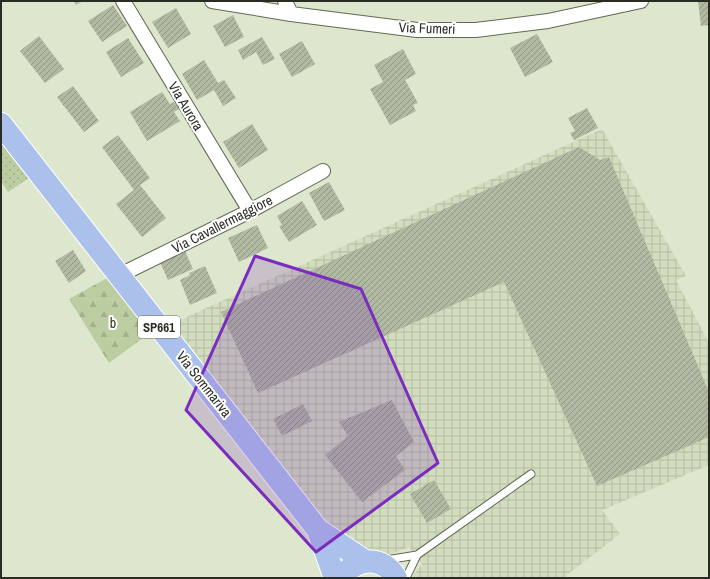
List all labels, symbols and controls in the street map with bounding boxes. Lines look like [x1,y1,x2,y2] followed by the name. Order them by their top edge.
[398,18,456,38] street label: Via Fumeri
[164,78,208,134] street label: Via Aurora
[169,191,275,257] street label: Via Cavallermaggiore
[110,314,116,332] park label: b
[138,316,180,338] road number: SP661
[173,347,236,421] street label: Via Sommariva

